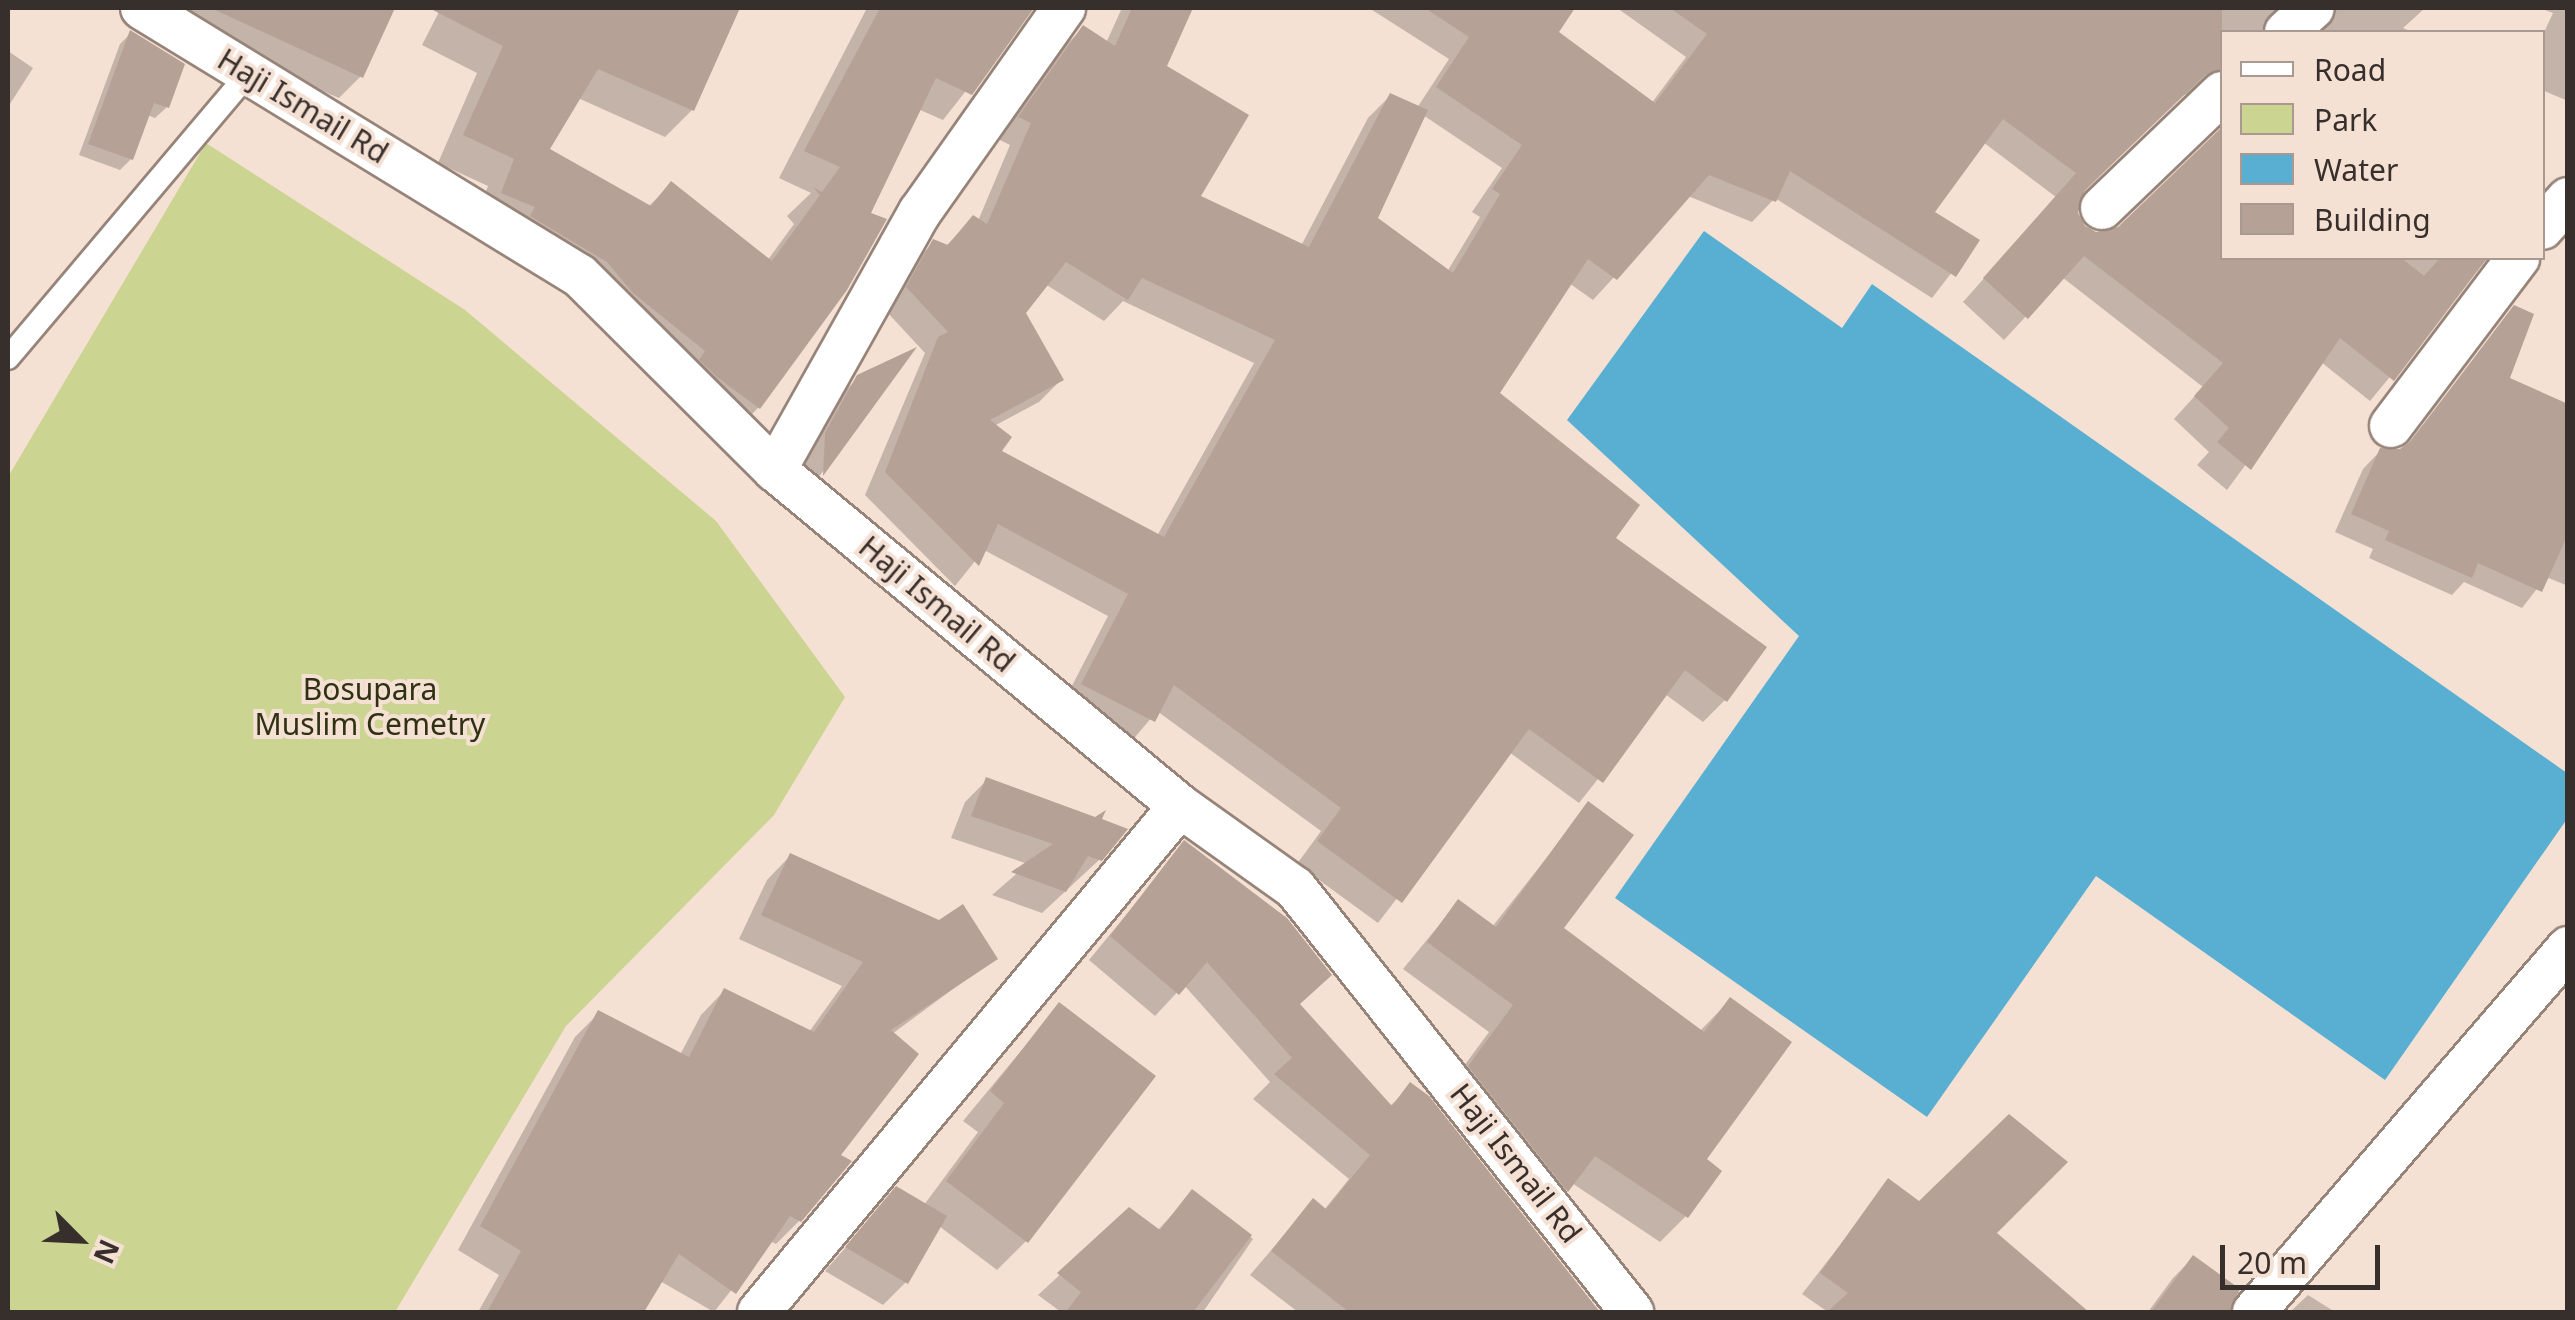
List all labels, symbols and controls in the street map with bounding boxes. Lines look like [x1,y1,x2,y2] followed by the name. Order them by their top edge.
[2220,30,2545,260] legend
[211,41,395,171] street label: Haji Ismail Rd
[2314,49,2386,90] text: Road
[2314,99,2377,140] text: Park
[2314,149,2398,190] text: Water
[2314,199,2431,240] text: Building
[852,528,1022,680] street label: Haji Ismail Rd
[255,671,485,742] park label: Bosupara Muslim Cemetry
[1443,1076,1589,1250] street label: Haji Ismail Rd
[30,1190,130,1290] north arrow
[2225,1225,2385,1287] scale bar
[85,1234,129,1270] text: N
[2237,1242,2307,1283] text: 20 m

